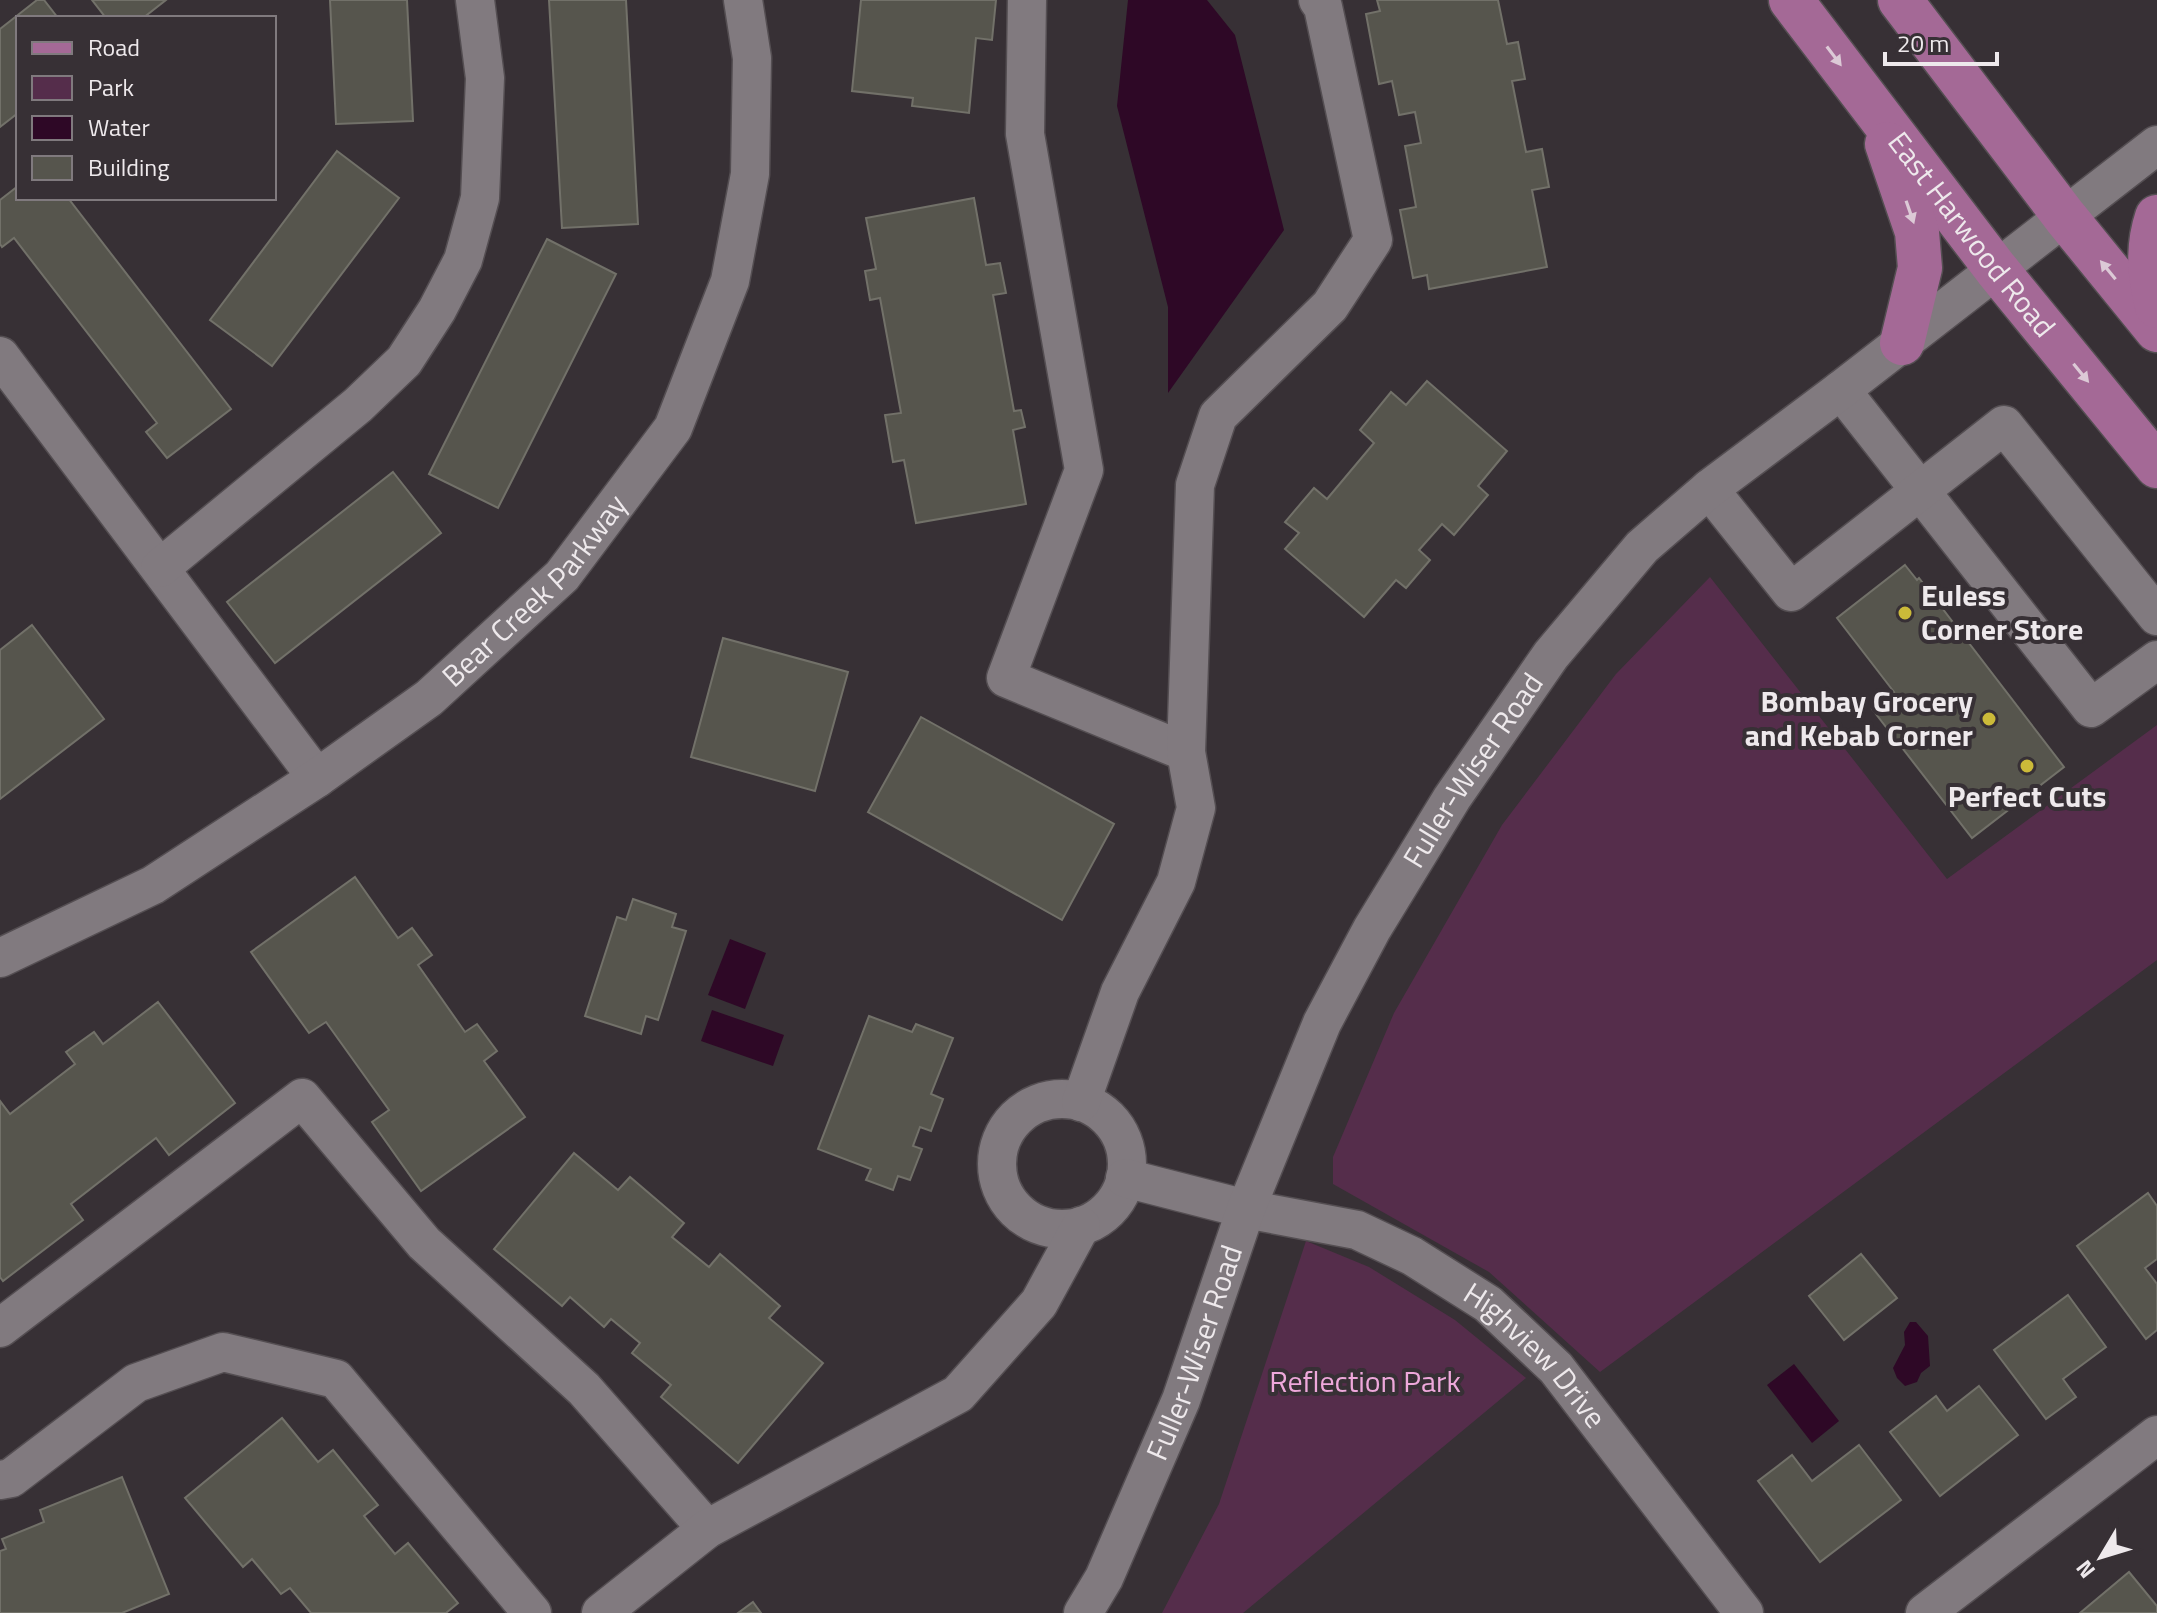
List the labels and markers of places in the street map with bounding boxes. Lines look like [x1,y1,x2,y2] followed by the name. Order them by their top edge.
[1921,572,2083,652] place label: Euless Corner Store
[1896,604,1914,622] marker: Euless Corner Store
[1745,678,1973,758] place label: Bombay Grocery and Kebab Corner
[1980,710,1998,728] marker: Bombay Grocery and Kebab Corner
[2018,757,2036,775] marker: Perfect Cuts
[1948,773,2106,819] place label: Perfect Cuts

